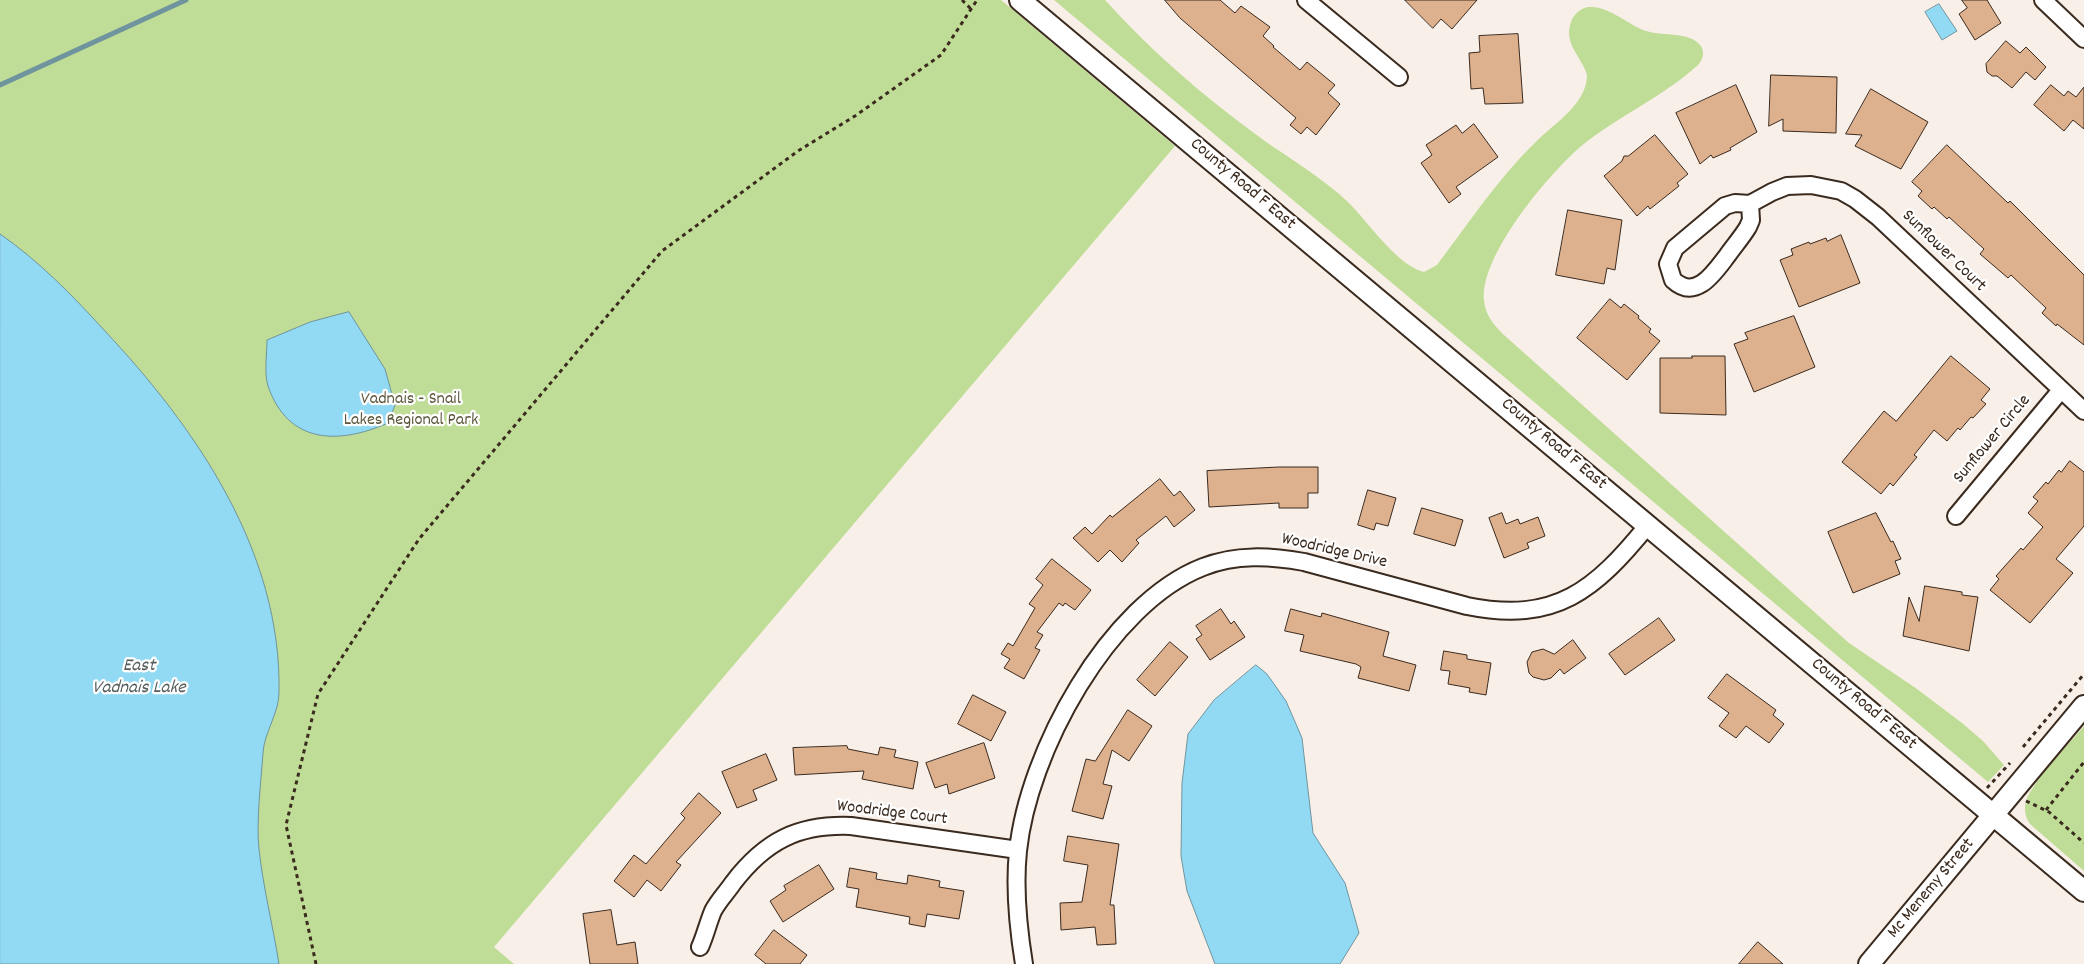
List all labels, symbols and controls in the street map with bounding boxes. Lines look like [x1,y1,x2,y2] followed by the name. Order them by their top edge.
[1185,134,1299,236] street label: County Road F East
[1896,206,1990,298] street label: Sunflower Court
[344,390,478,432] park label: Vadnais - Snail Lakes Regional Park
[1949,391,2037,489] street label: Sunflower Circle
[1496,394,1610,496] street label: County Road F East
[1279,529,1389,575] street label: Woodridge Drive
[1806,654,1920,756] street label: County Road F East
[92,656,186,700] water label: East Vadnais Lake
[836,797,948,831] street label: Woodridge Court
[1884,835,1980,943] street label: Mc Menemy Street

